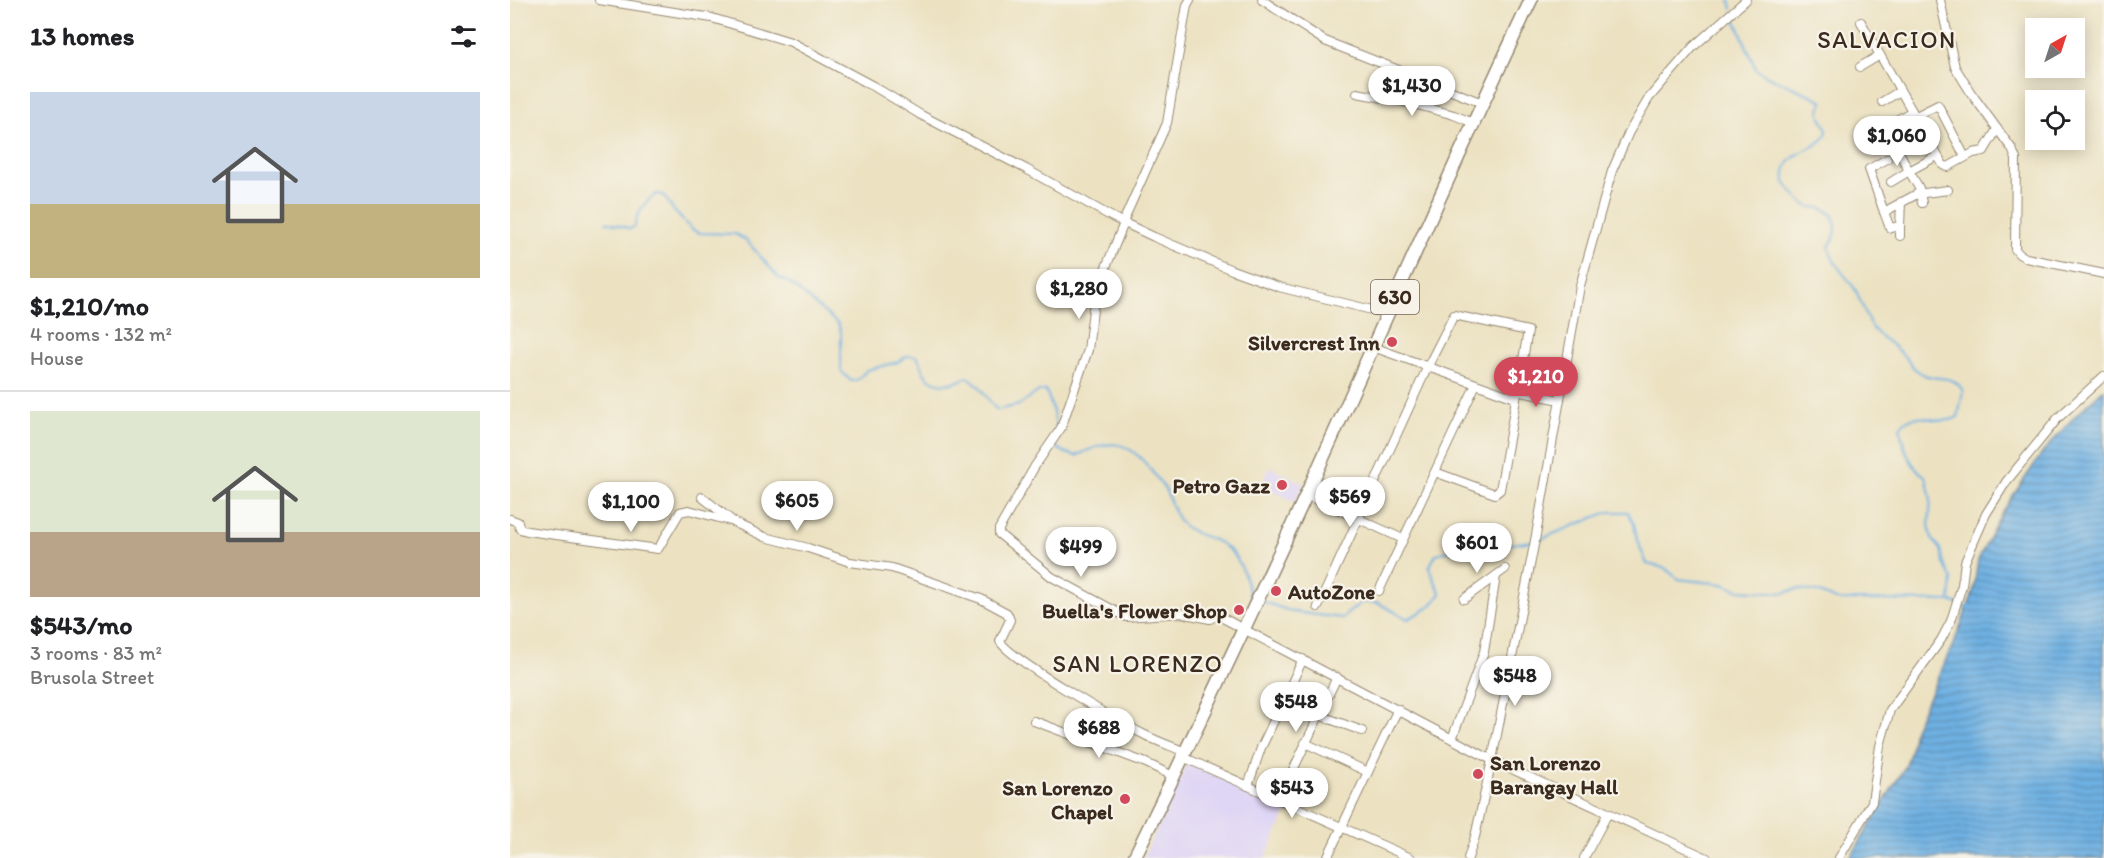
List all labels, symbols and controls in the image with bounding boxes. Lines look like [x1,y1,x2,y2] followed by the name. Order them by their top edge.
[2025,18,2085,78] north arrow
[2025,18,2085,150] map controls
[30,20,134,52] text: 13 homes
[447,20,480,53] icon: filters
[1817,25,1957,54] district label: SALVACION
[1363,66,1461,117] pin: $1,430
[1382,73,1442,97] text: $1,430
[2025,90,2085,150] button: locate
[1848,116,1946,167] pin: $1,060
[1867,123,1927,147] text: $1,060
[201,131,309,239] icon: home
[1030,269,1128,320] pin: $1,280
[1050,276,1108,300] text: $1,280
[1371,280,1419,314] road number: 630
[30,290,149,322] text: $1,210/mo
[30,322,172,346] text: 4 rooms · 132 m²
[1248,330,1380,355] place label: Silvercrest Inn
[1385,335,1399,349] marker: Silvercrest Inn
[30,346,84,370] text: House
[1487,357,1585,408] pin: $1,210
[1508,364,1564,388] text: $1,210
[201,450,309,558] icon: home
[1173,473,1270,498] place label: Petro Gazz
[1314,477,1386,528] pin: $569
[1275,478,1289,492] marker: Petro Gazz
[761,481,833,532] pin: $605
[582,482,680,533] pin: $1,100
[1329,484,1371,508] text: $569
[775,488,819,512] text: $605
[602,489,660,513] text: $1,100
[1441,523,1513,574] pin: $601
[1045,527,1117,578] pin: $499
[1456,530,1498,554] text: $601
[1059,534,1103,558] text: $499
[1287,579,1375,604] place label: AutoZone
[1269,584,1283,598] marker: AutoZone
[1042,598,1227,624] place label: Buella's Flower Shop
[1232,603,1246,617] marker: Buella's Flower Shop
[30,609,133,641] text: $543/mo
[30,641,162,665] text: 3 rooms · 83 m²
[1052,649,1224,678] district label: SAN LORENZO
[1479,656,1551,707] pin: $548
[1493,663,1537,687] text: $548
[30,665,154,689] text: Brusola Street
[1260,682,1332,733] pin: $548
[1274,689,1318,713] text: $548
[1063,708,1135,759] pin: $688
[1078,715,1120,739] text: $688
[1490,750,1619,800] place label: San Lorenzo Barangay Hall
[1471,767,1485,781] marker: San Lorenzo Barangay Hall
[1256,768,1328,819] pin: $543
[1002,775,1114,825] place label: San Lorenzo Chapel
[1270,775,1314,799] text: $543
[1118,792,1132,806] marker: San Lorenzo Chapel

